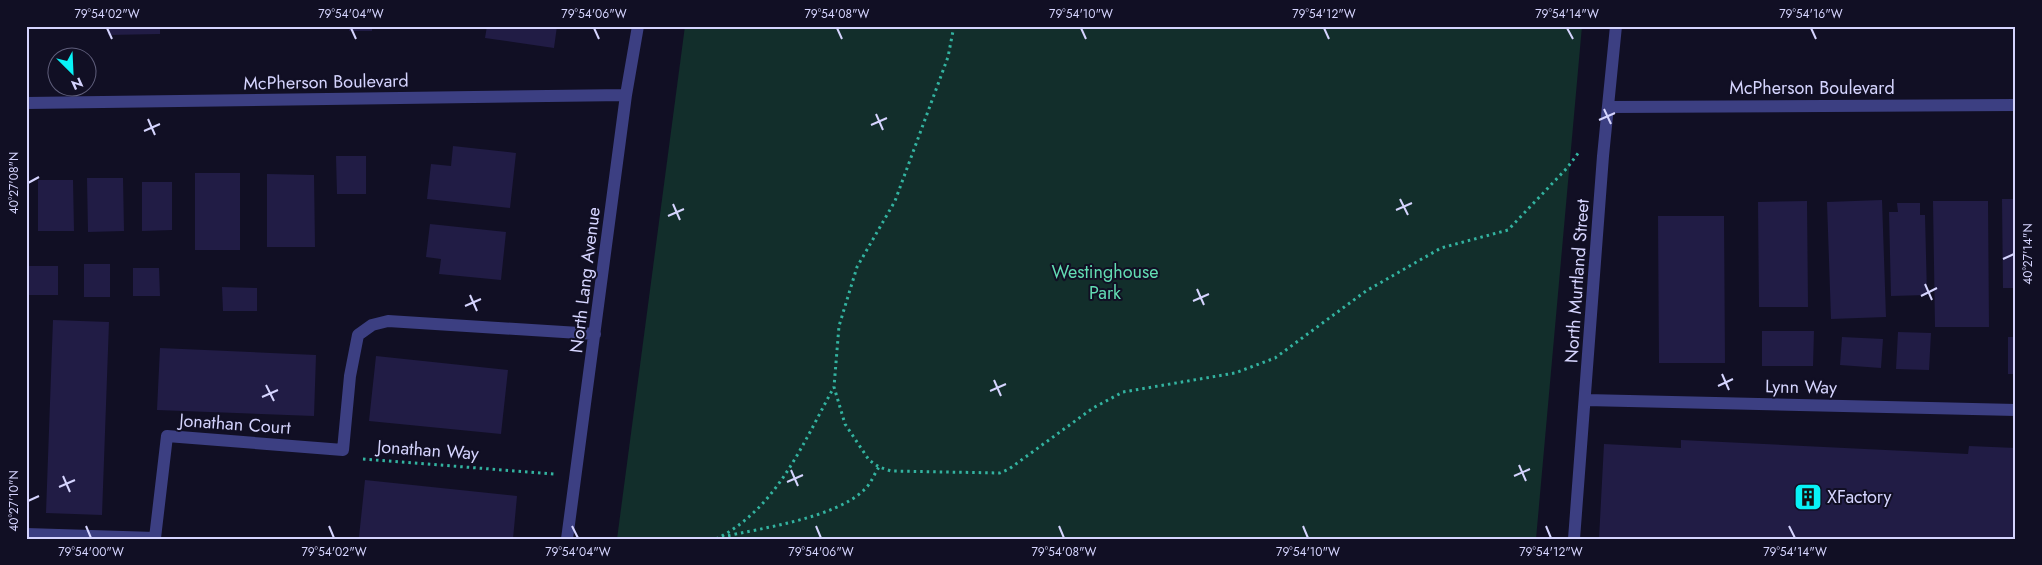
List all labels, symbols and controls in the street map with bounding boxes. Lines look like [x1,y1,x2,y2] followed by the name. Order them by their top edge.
[74,5,140,23] text: 79°54'02"W
[318,5,384,23] text: 79°54'04"W
[561,5,627,23] text: 79°54'06"W
[805,5,870,23] text: 79°54'08"W
[1049,5,1113,23] text: 79°54'10"W
[1292,5,1356,23] text: 79°54'12"W
[1535,5,1599,23] text: 79°54'14"W
[1779,5,1843,23] text: 79°54'16"W
[48,48,98,98] north arrow
[243,68,409,96] street label: McPherson Boulevard
[68,72,86,95] text: N
[1729,75,1895,101] street label: McPherson Boulevard
[5,152,23,214] text: 40°27'08"N
[1558,197,1596,364] street label: North Murtland Street
[563,205,607,355] street label: North Lang Avenue
[2019,223,2037,285] text: 40°27'14"N
[1052,259,1158,306] park label: Westinghouse Park
[1765,373,1837,401] street label: Lynn Way
[176,407,292,441] street label: Jonathan Court
[374,433,480,467] street label: Jonathan Way
[5,470,23,532] text: 40°27'10"N
[1793,482,1823,512] building icon: XFactory
[1827,484,1892,510] place label: XFactory
[58,543,124,561] text: 79°54'00"W
[301,543,367,561] text: 79°54'02"W
[545,543,611,561] text: 79°54'04"W
[788,543,854,561] text: 79°54'06"W
[1032,543,1097,561] text: 79°54'08"W
[1276,543,1340,561] text: 79°54'10"W
[1519,543,1583,561] text: 79°54'12"W
[1763,543,1827,561] text: 79°54'14"W

